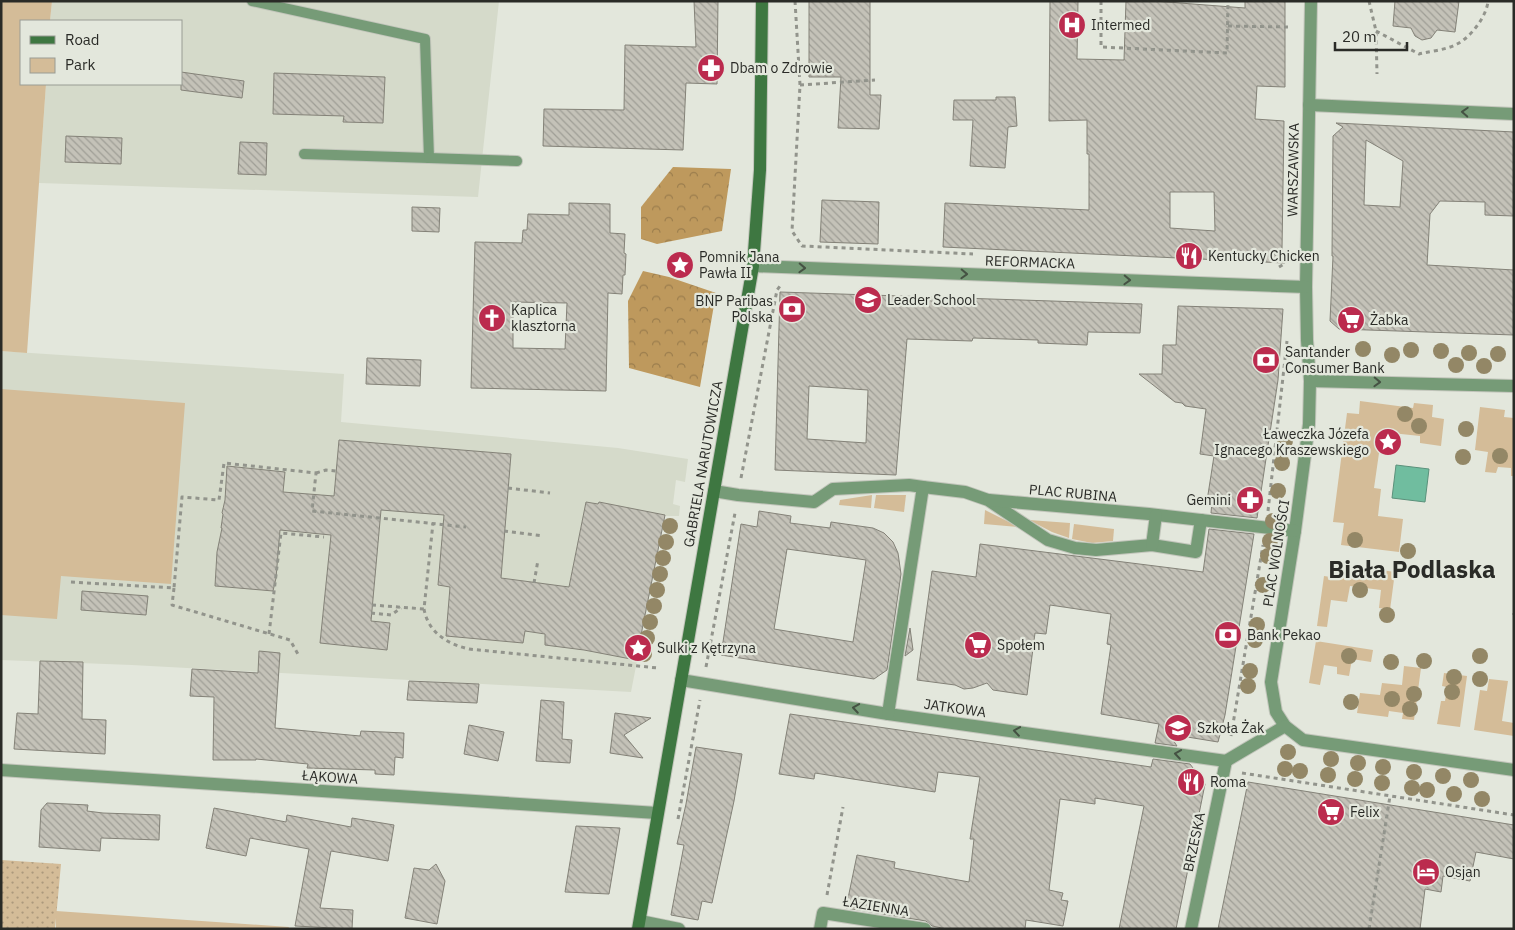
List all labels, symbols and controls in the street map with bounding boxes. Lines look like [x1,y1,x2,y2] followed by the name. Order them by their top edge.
[1057,10,1087,40] hospital icon: Intermed
[1091,16,1150,34] place label: Intermed
[20,20,182,85] legend
[1335,20,1408,52] scale bar
[1342,27,1377,46] text: 20 m
[65,30,100,49] text: Road
[696,53,726,83] pharmacy icon: Dbam o Zdrowie
[65,55,95,74] text: Park
[730,59,833,77] place label: Dbam o Zdrowie
[1461,106,1469,117] one-way arrow
[1283,123,1303,217] street label: WARSZAWSKA
[1174,241,1204,271] restaurant icon: Kentucky Chicken
[1208,247,1320,265] place label: Kentucky Chicken
[699,248,780,282] place label: Pomnik Jana Pawła II
[665,250,695,280] place icon: Pomnik Jana Pawła II
[985,251,1075,273] street label: REFORMACKA
[798,263,806,273] one-way arrow
[961,269,969,280] one-way arrow
[1123,275,1131,286] one-way arrow
[853,285,883,315] school or university icon: Leader School
[887,291,976,309] place label: Leader School
[695,292,774,326] place label: BNP Paribas Polska
[777,294,807,324] bank icon: BNP Paribas Polska
[511,301,577,335] place label: Kaplica klasztorna
[477,303,507,333] church icon: Kaplica klasztorna
[1336,305,1366,335] supermarket icon: Żabka
[1370,311,1409,329] place label: Żabka
[1285,343,1385,377] place label: Santander Consumer Bank
[1251,345,1281,375] bank icon: Santander Consumer Bank
[1373,377,1381,388] one-way arrow
[679,379,727,549] street label: GABRIELA NARUTOWICZA
[1214,425,1370,459] place label: Ławeczka Józefa Ignacego Kraszewskiego
[1373,427,1403,457] place icon: Ławeczka Józefa Ignacego Kraszewskiego
[1028,480,1118,506] street label: PLAC RUBINA
[1235,485,1265,515] pharmacy icon: Gemini
[1186,491,1231,509] place label: Gemini
[1258,498,1293,608] street label: PLAC WOLNOŚCI
[1328,553,1496,585] district label: Biała Podlaska
[1213,620,1243,650] bank icon: Bank Pekao
[1247,626,1321,644] place label: Bank Pekao
[963,630,993,660] supermarket icon: Społem
[623,633,653,663] place icon: Sulki z Kętrzyna
[997,636,1045,654] place label: Społem
[657,639,757,657] place label: Sulki z Kętrzyna
[923,695,987,721] street label: JATKOWA
[852,704,860,714] one-way arrow
[1163,713,1193,743] school or university icon: Szkoła Żak
[1197,719,1265,737] place label: Szkoła Żak
[1013,727,1021,737] one-way arrow
[1174,749,1182,760] one-way arrow
[300,766,359,788] street label: ŁĄKOWA
[1176,767,1206,797] restaurant icon: Roma
[1210,773,1247,791] place label: Roma
[1316,797,1346,827] supermarket icon: Felix
[1350,803,1380,821] place label: Felix
[1179,811,1209,873] street label: BRZESKA
[1411,857,1441,887] hotel icon: Osjan
[1445,863,1481,881] place label: Osjan
[841,892,911,920] street label: ŁAZIENNA

